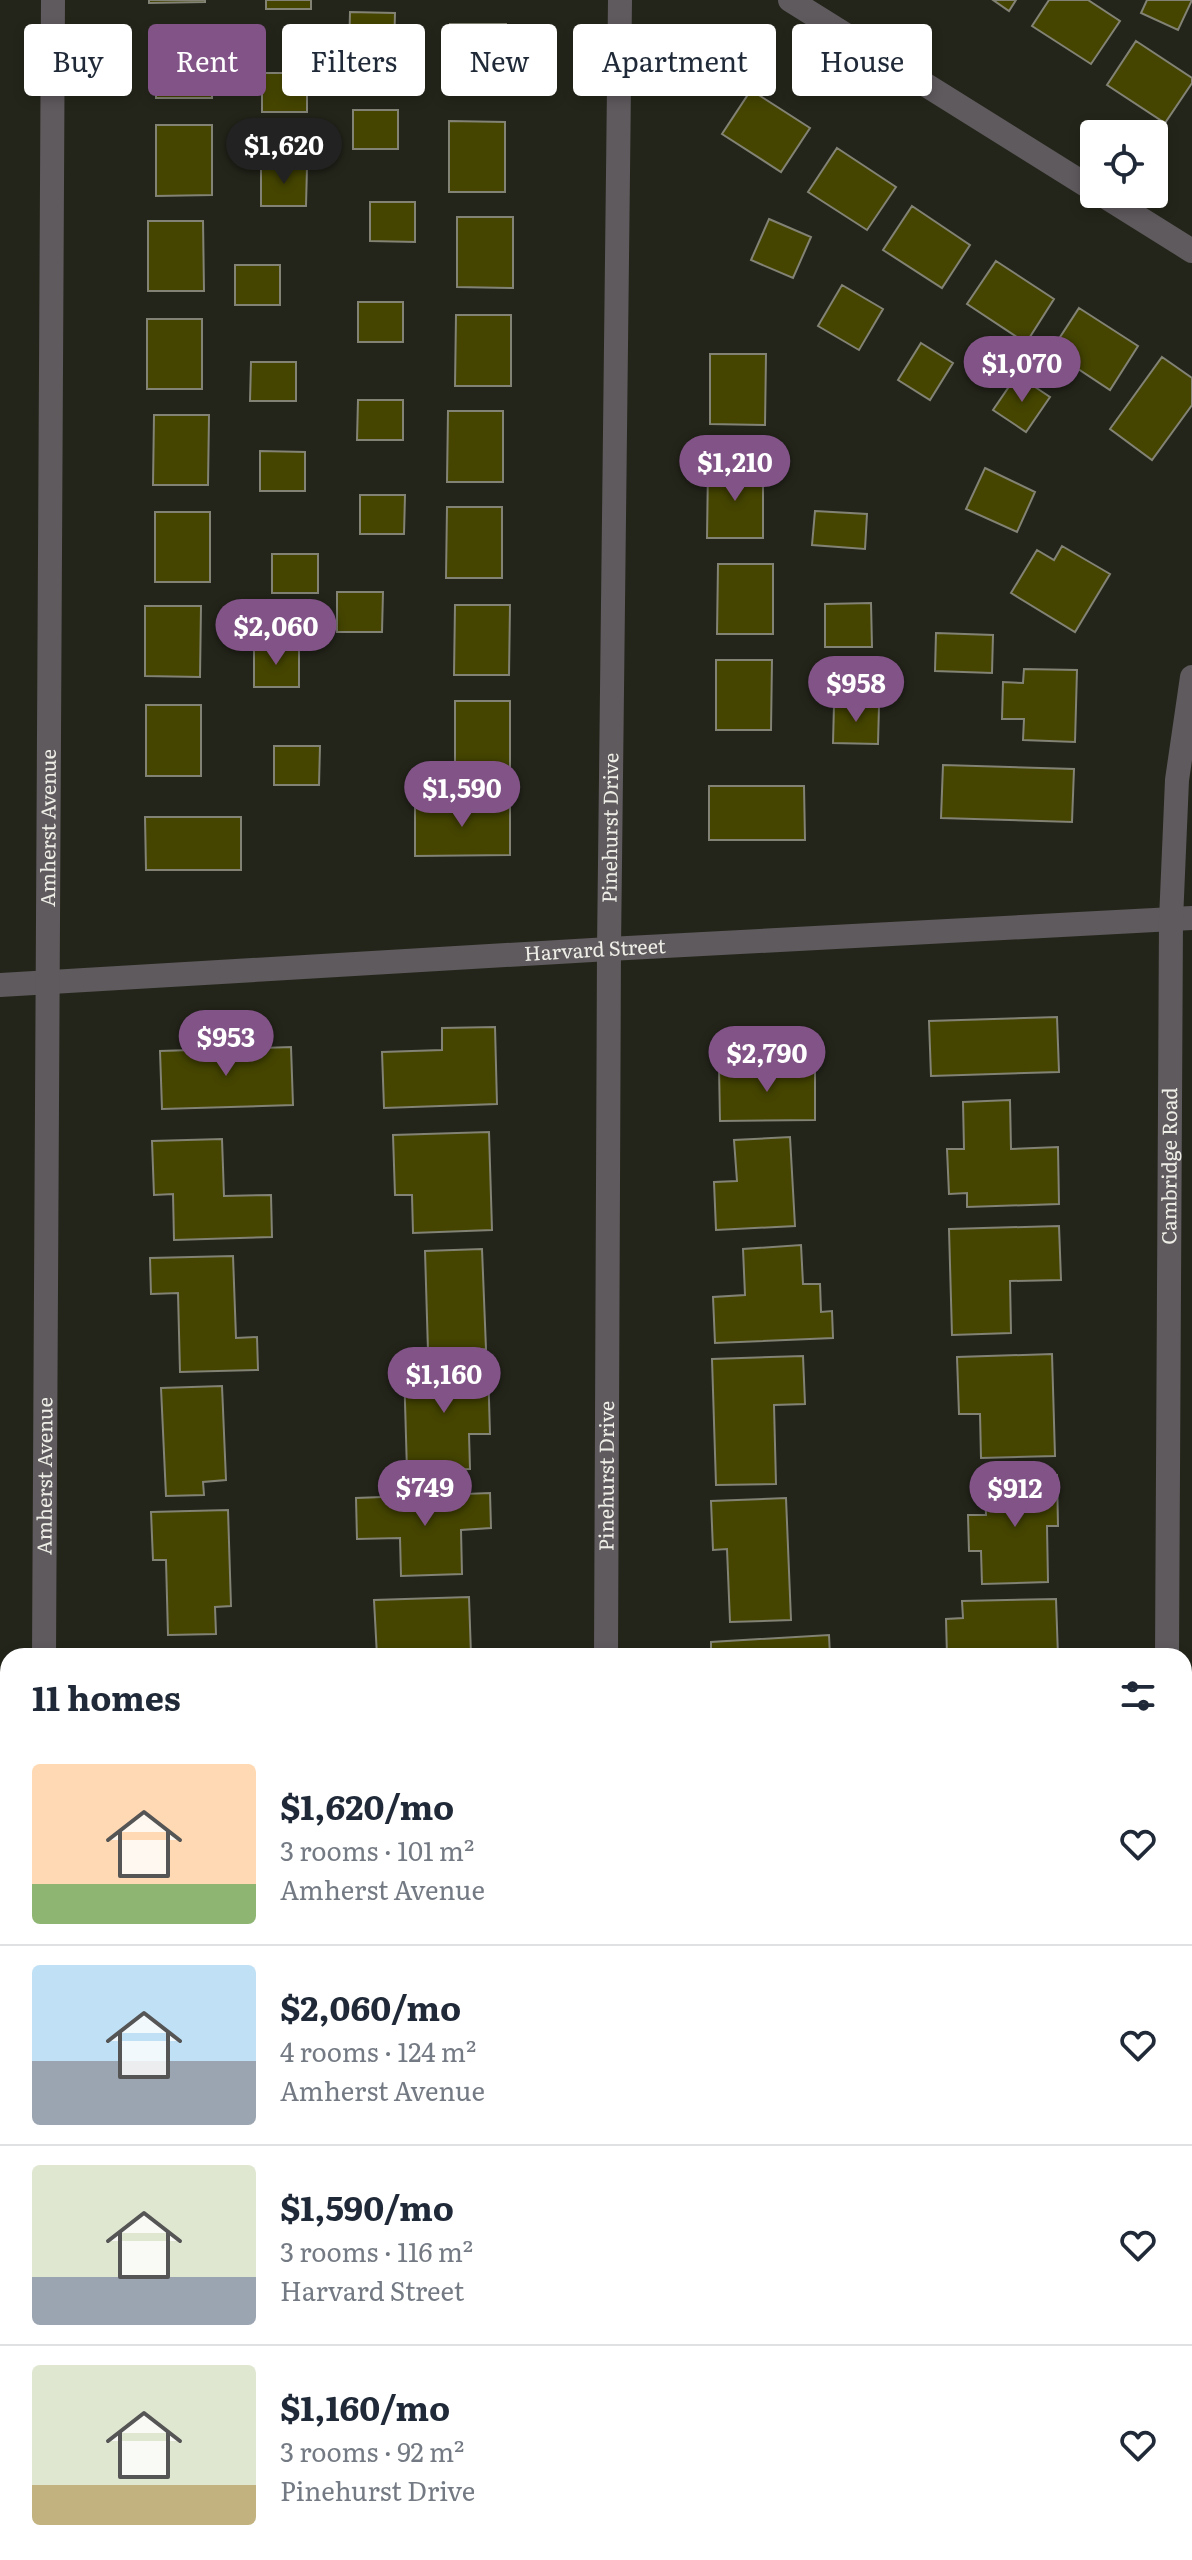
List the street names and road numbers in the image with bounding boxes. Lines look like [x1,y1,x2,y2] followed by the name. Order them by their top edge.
[31,749,62,907] street label: Amherst Avenue
[593,753,624,903] street label: Pinehurst Drive
[523,929,666,967] street label: Harvard Street
[1152,1087,1183,1245] street label: Cambridge Road
[28,1397,58,1555] street label: Amherst Avenue
[589,1401,620,1551] street label: Pinehurst Drive

